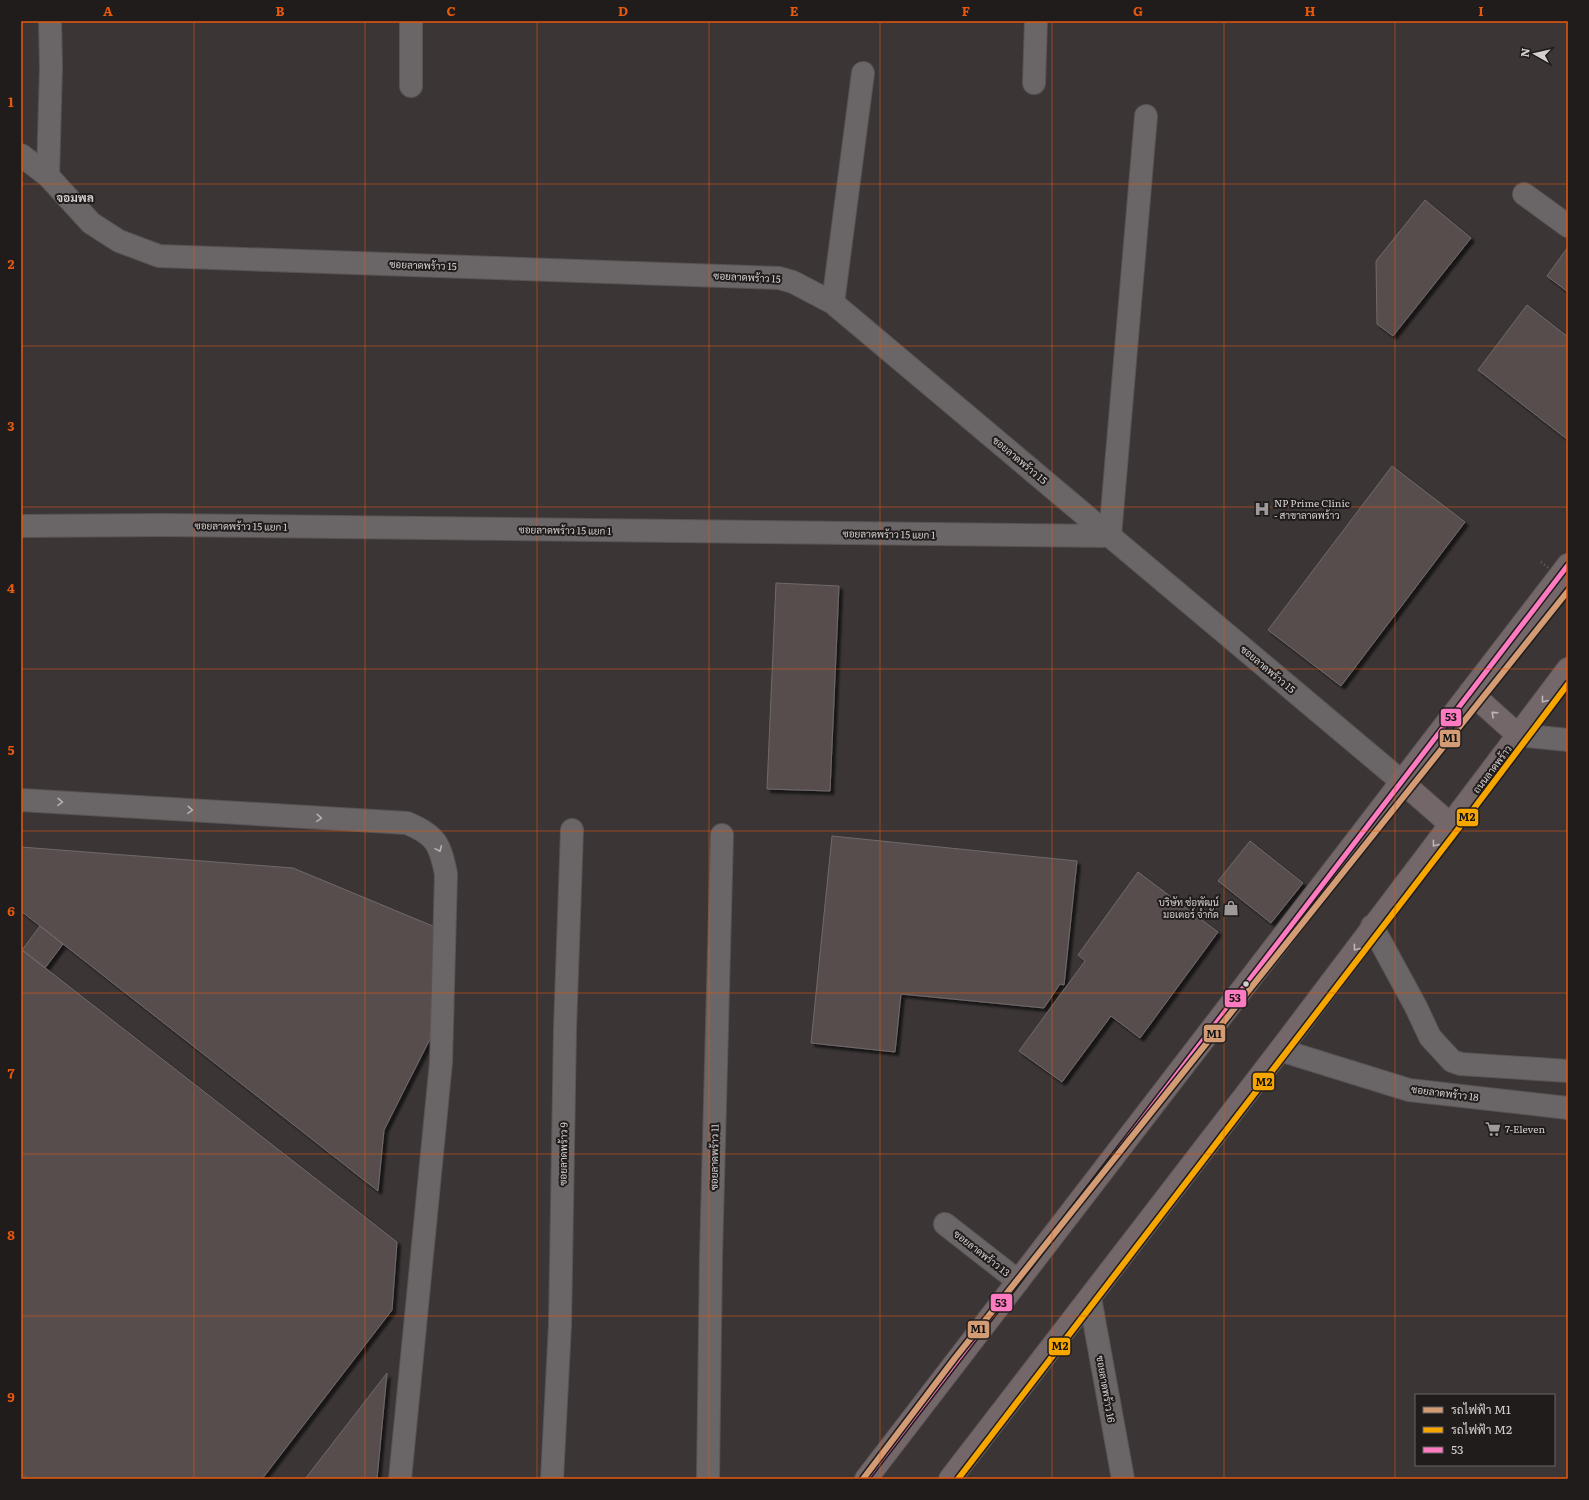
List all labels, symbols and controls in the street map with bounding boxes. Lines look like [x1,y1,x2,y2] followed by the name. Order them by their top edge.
[103,1,113,20] text: A
[276,1,285,20] text: B
[446,1,456,20] text: C
[618,1,628,20] text: D
[790,1,799,20] text: E
[962,1,970,20] text: F
[1133,1,1143,20] text: G
[1305,1,1316,20] text: H
[1478,1,1484,20] text: I
[1515,34,1555,74] north arrow
[1516,47,1533,58] text: N
[8,92,14,111] text: 1
[56,188,94,206] district label: จอมพล
[8,254,15,273] text: 2
[389,256,457,273] street label: ซอยลาดพร้าว 15
[713,267,781,286] street label: ซอยลาดพร้าว 15
[7,416,15,435] text: 3
[990,432,1051,487] street label: ซอยลาดพร้าว 15
[1274,495,1350,522] place label: NP Prime Clinic - สาขาลาดพร้าว
[1253,500,1271,518] hospital icon: NP Prime Clinic - สาขาลาดพร้าว
[194,517,288,534] street label: ซอยลาดพร้าว 15 แยก 1
[518,521,612,538] street label: ซอยลาดพร้าว 15 แยก 1
[842,525,936,542] street label: ซอยลาดพร้าว 15 แยก 1
[7,578,15,597] text: 4
[1238,641,1299,696] street label: ซอยลาดพร้าว 15
[1542,696,1549,703] one-way arrow
[1440,708,1462,727] line badge: 53
[1445,708,1457,724] text: 53
[1491,711,1498,718] one-way arrow
[1439,729,1461,748] line badge: M1
[1442,729,1458,745] text: M1
[7,740,15,759] text: 5
[1468,741,1515,796] street label: ถนนลาดพร้าว
[57,797,63,806] one-way arrow
[187,805,193,814] one-way arrow
[1456,808,1479,827] line badge: M2
[1459,808,1475,824] text: M2
[316,813,322,822] one-way arrow
[1432,840,1439,847] one-way arrow
[434,844,442,852] one-way arrow
[1159,894,1219,921] place label: บริษัท ช่อพัฒน์ มอเตอร์ จำกัด
[1222,899,1240,917] shop icon: บริษัท ช่อพัฒน์ มอเตอร์ จำกัด
[7,901,15,920] text: 6
[1354,943,1361,950] one-way arrow
[1241,979,1251,989] unlabelled marker
[1224,989,1247,1008] line badge: 53
[1229,989,1241,1005] text: 53
[1203,1024,1226,1043] line badge: M1
[1206,1025,1222,1041] text: M1
[7,1063,15,1082] text: 7
[1252,1072,1275,1091] line badge: M2
[1256,1073,1272,1089] text: M2
[1410,1081,1480,1104] street label: ซอยลาดพร้าว 18
[1484,1120,1502,1138] supermarket icon: 7-Eleven
[1505,1121,1545,1136] place label: 7-Eleven
[554,1122,571,1186] street label: ซอยลาดพร้าว 9
[705,1124,722,1190] street label: ซอยลาดพร้าว 11
[7,1225,15,1244] text: 8
[951,1226,1014,1279] street label: ซอยลาดพร้าว 13
[990,1293,1013,1312] line badge: 53
[995,1294,1007,1310] text: 53
[967,1320,990,1339] line badge: M1
[970,1320,986,1336] text: M1
[1048,1337,1071,1356] line badge: M2
[1052,1337,1068,1353] text: M2
[1093,1354,1120,1424] street label: ซอยลาดพร้าว 16
[7,1387,15,1406] text: 9
[1415,1394,1555,1466] legend
[1451,1400,1511,1418] text: รถไฟฟ้า M1
[1451,1420,1512,1438] text: รถไฟฟ้า M2
[1451,1440,1464,1458] text: 53

